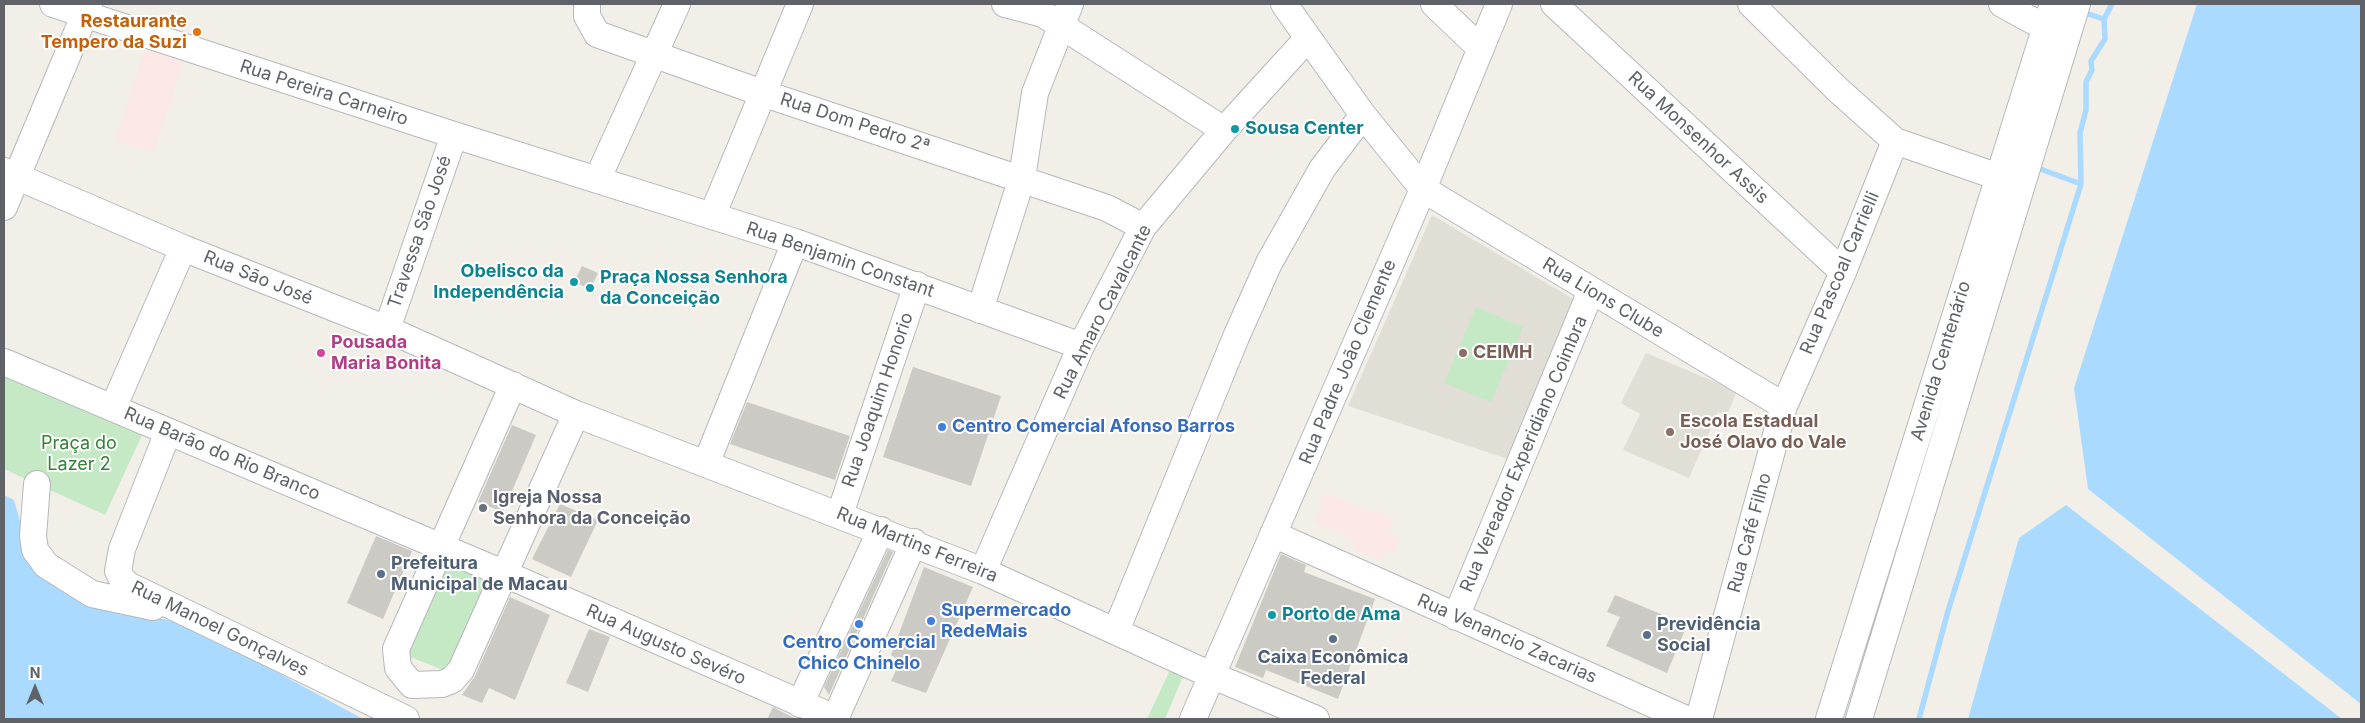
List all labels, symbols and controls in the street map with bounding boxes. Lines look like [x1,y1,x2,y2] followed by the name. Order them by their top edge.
[41,11,187,54] place label: Restaurante Tempero da Suzi
[191,26,203,38] marker: Restaurante Tempero da Suzi
[237,56,411,130] street label: Rua Pereira Carneiro
[1623,67,1773,209] street label: Rua Monsenhor Assis
[777,89,933,157] street label: Rua Dom Pedro 2ª
[1245,118,1364,140] place label: Sousa Center
[1229,123,1241,135] marker: Sousa Center
[384,153,456,311] street label: Travessa São José
[1796,188,1884,358] street label: Rua Pascoal Carrielli
[743,218,937,302] street label: Rua Benjamin Constant
[1050,221,1156,403] street label: Rua Amaro Cavalcante
[200,246,316,310] street label: Rua São José
[1538,253,1668,343] street label: Rua Lions Clube
[1295,256,1401,468] street label: Rua Padre João Clemente
[433,261,564,304] place label: Obelisco da Independência
[600,267,788,310] place label: Praça Nossa Senhora da Conceição
[568,276,580,288] marker: Obelisco da Independência
[1906,278,1976,444] street label: Avenida Centenário
[584,282,596,294] marker: Praça Nossa Senhora da Conceição
[838,310,918,490] street label: Rua Joaquim Honorio
[1456,313,1592,595] street label: Rua Vereador Experidiano Coimbra
[331,332,441,374] place label: Pousada Maria Bonita
[1473,342,1533,364] place label: CEIMH
[315,347,327,359] marker: Pousada Maria Bonita
[1457,347,1469,359] marker: CEIMH
[121,403,323,505] street label: Rua Barão do Rio Branco
[1680,411,1846,454] place label: Escola Estadual José Olavo do Vale
[952,416,1235,438] place label: Centro Comercial Afonso Barros
[936,421,948,433] marker: Centro Comercial Afonso Barros
[1664,426,1676,438] marker: Escola Estadual José Olavo do Vale
[41,433,117,476] park label: Praça do Lazer 2
[1724,471,1776,595] street label: Rua Café Filho
[493,487,691,530] place label: Igreja Nossa Senhora da Conceição
[477,502,489,514] marker: Igreja Nossa Senhora da Conceição
[833,503,1001,587] street label: Rua Martins Ferreira
[391,553,568,596] place label: Prefeitura Municipal de Macau
[375,568,387,580] marker: Prefeitura Municipal de Macau
[128,577,312,681] street label: Rua Manoel Gonçalves
[1414,590,1600,688] street label: Rua Venancio Zacarias
[583,600,749,690] street label: Rua Augusto Sevéro
[941,600,1071,642] place label: Supermercado RedeMais
[1282,604,1401,626] place label: Porto de Ama
[1266,609,1278,621] marker: Porto de Ama
[1657,614,1761,656] place label: Previdência Social
[925,615,937,627] marker: Supermercado RedeMais
[853,618,865,630] marker: Centro Comercial Chico Chinelo
[1641,629,1653,641] marker: Previdência Social
[782,632,936,674] place label: Centro Comercial Chico Chinelo
[1327,633,1339,645] marker: Caixa Econômica Federal
[1257,647,1409,690] place label: Caixa Econômica Federal
[10,663,60,713] north arrow
[30,664,40,681] text: N

